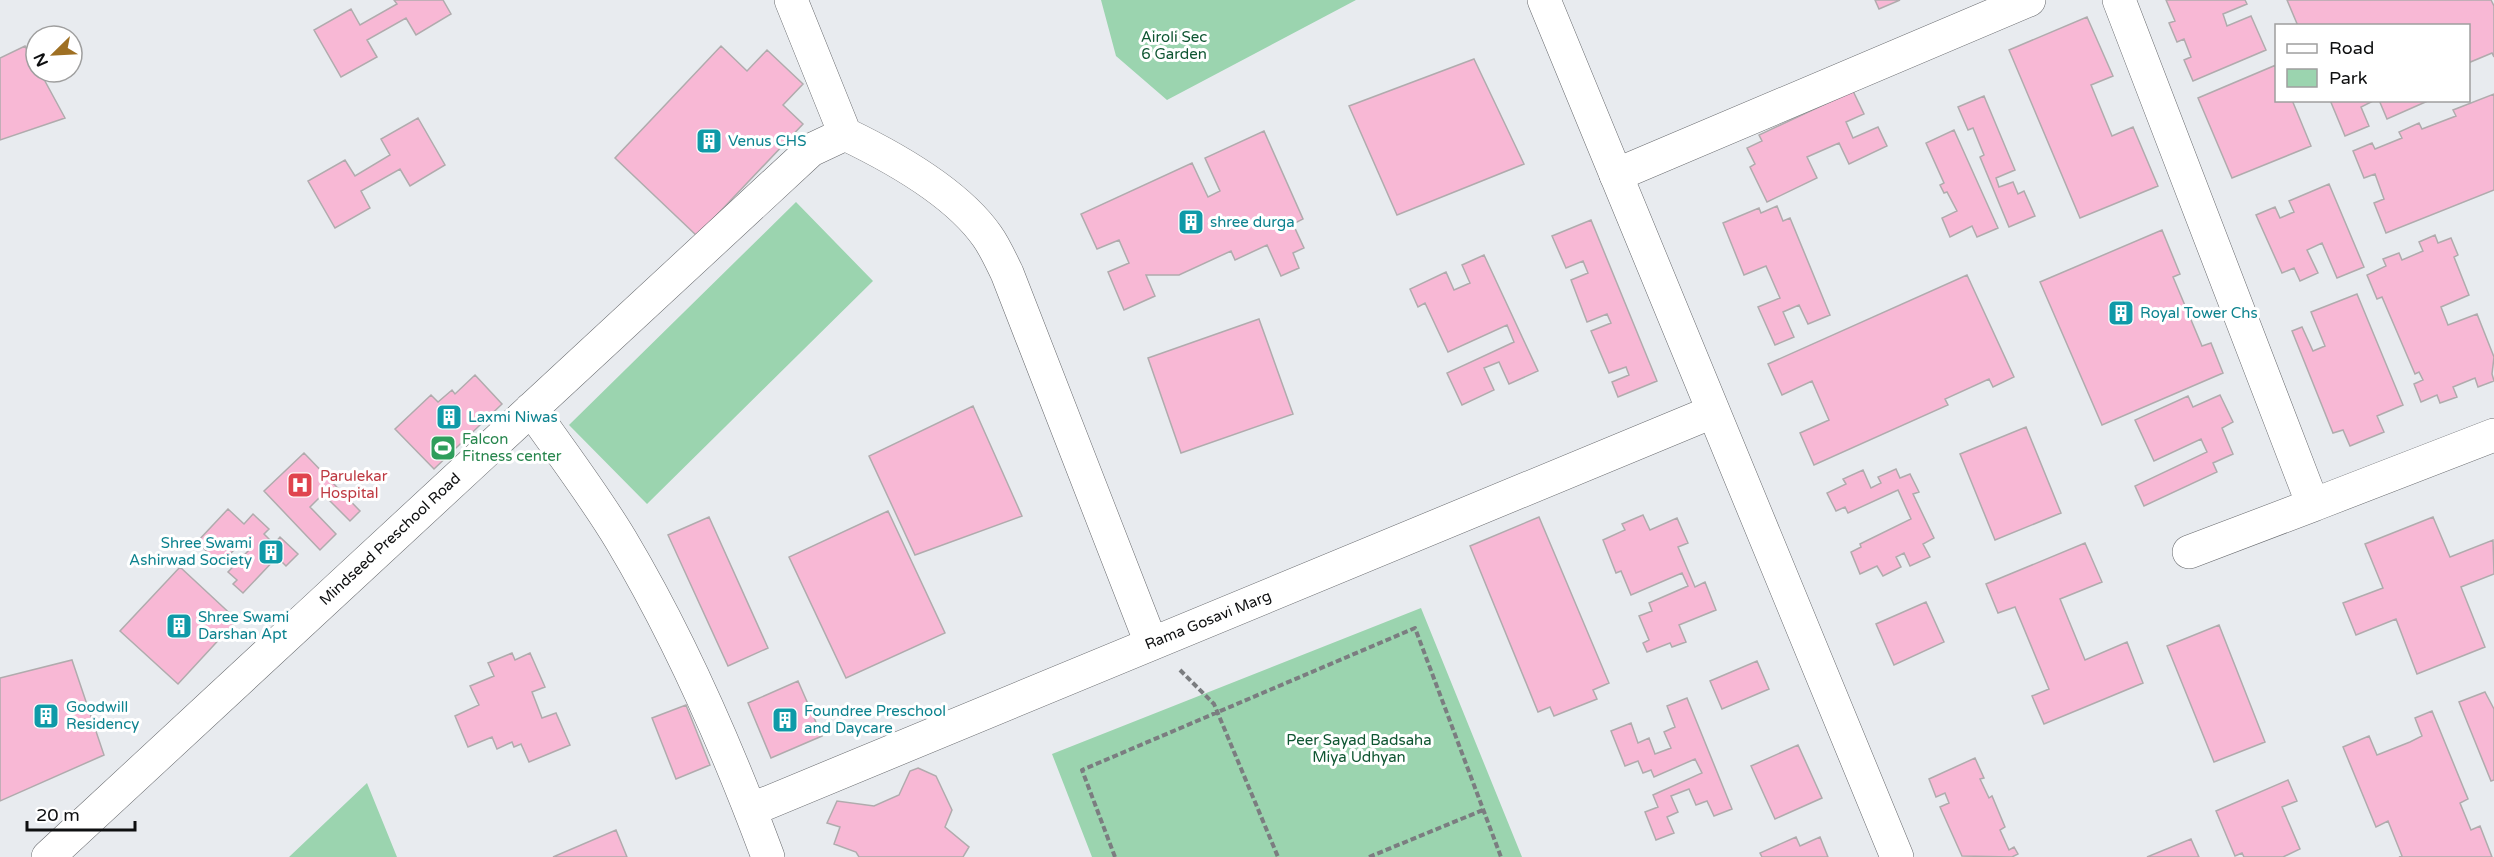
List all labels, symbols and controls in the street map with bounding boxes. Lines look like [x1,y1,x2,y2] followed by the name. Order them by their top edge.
[24,24,84,84] north arrow
[2275,24,2470,102] legend
[1141,28,1207,63] park label: Airoli Sec 6 Garden
[2329,37,2374,59] text: Road
[29,50,53,70] text: N
[2329,67,2368,89] text: Park
[694,126,724,156] building icon: Venus CHS
[728,132,806,150] place label: Venus CHS
[1176,207,1206,237] building icon: shree durga
[1210,213,1295,231] place label: shree durga
[2106,298,2136,328] building icon: Royal Tower Chs
[2140,304,2258,322] place label: Royal Tower Chs
[434,402,464,432] building icon: Laxmi Niwas
[468,408,558,426] place label: Laxmi Niwas
[462,430,562,465] place label: Falcon Fitness center
[428,433,458,463] sports icon: Falcon Fitness center
[320,467,388,502] place label: Parulekar Hospital
[316,469,464,609] street label: Mindseed Preschool Road
[285,470,315,500] hospital icon: Parulekar Hospital
[129,534,252,569] place label: Shree Swami Ashirwad Society
[256,537,286,567] building icon: Shree Swami Ashirwad Society
[1142,586,1274,654] street label: Rama Gosavi Marg
[198,608,289,643] place label: Shree Swami Darshan Apt
[164,611,194,641] building icon: Shree Swami Darshan Apt
[66,698,139,733] place label: Goodwill Residency
[31,701,61,731] building icon: Goodwill Residency
[804,702,946,737] place label: Foundree Preschool and Daycare
[770,705,800,735] building icon: Foundree Preschool and Daycare
[1286,731,1432,766] park label: Peer Sayad Badsaha Miya Udhyan
[27,794,135,832] scale bar
[36,804,80,826] text: 20 m

